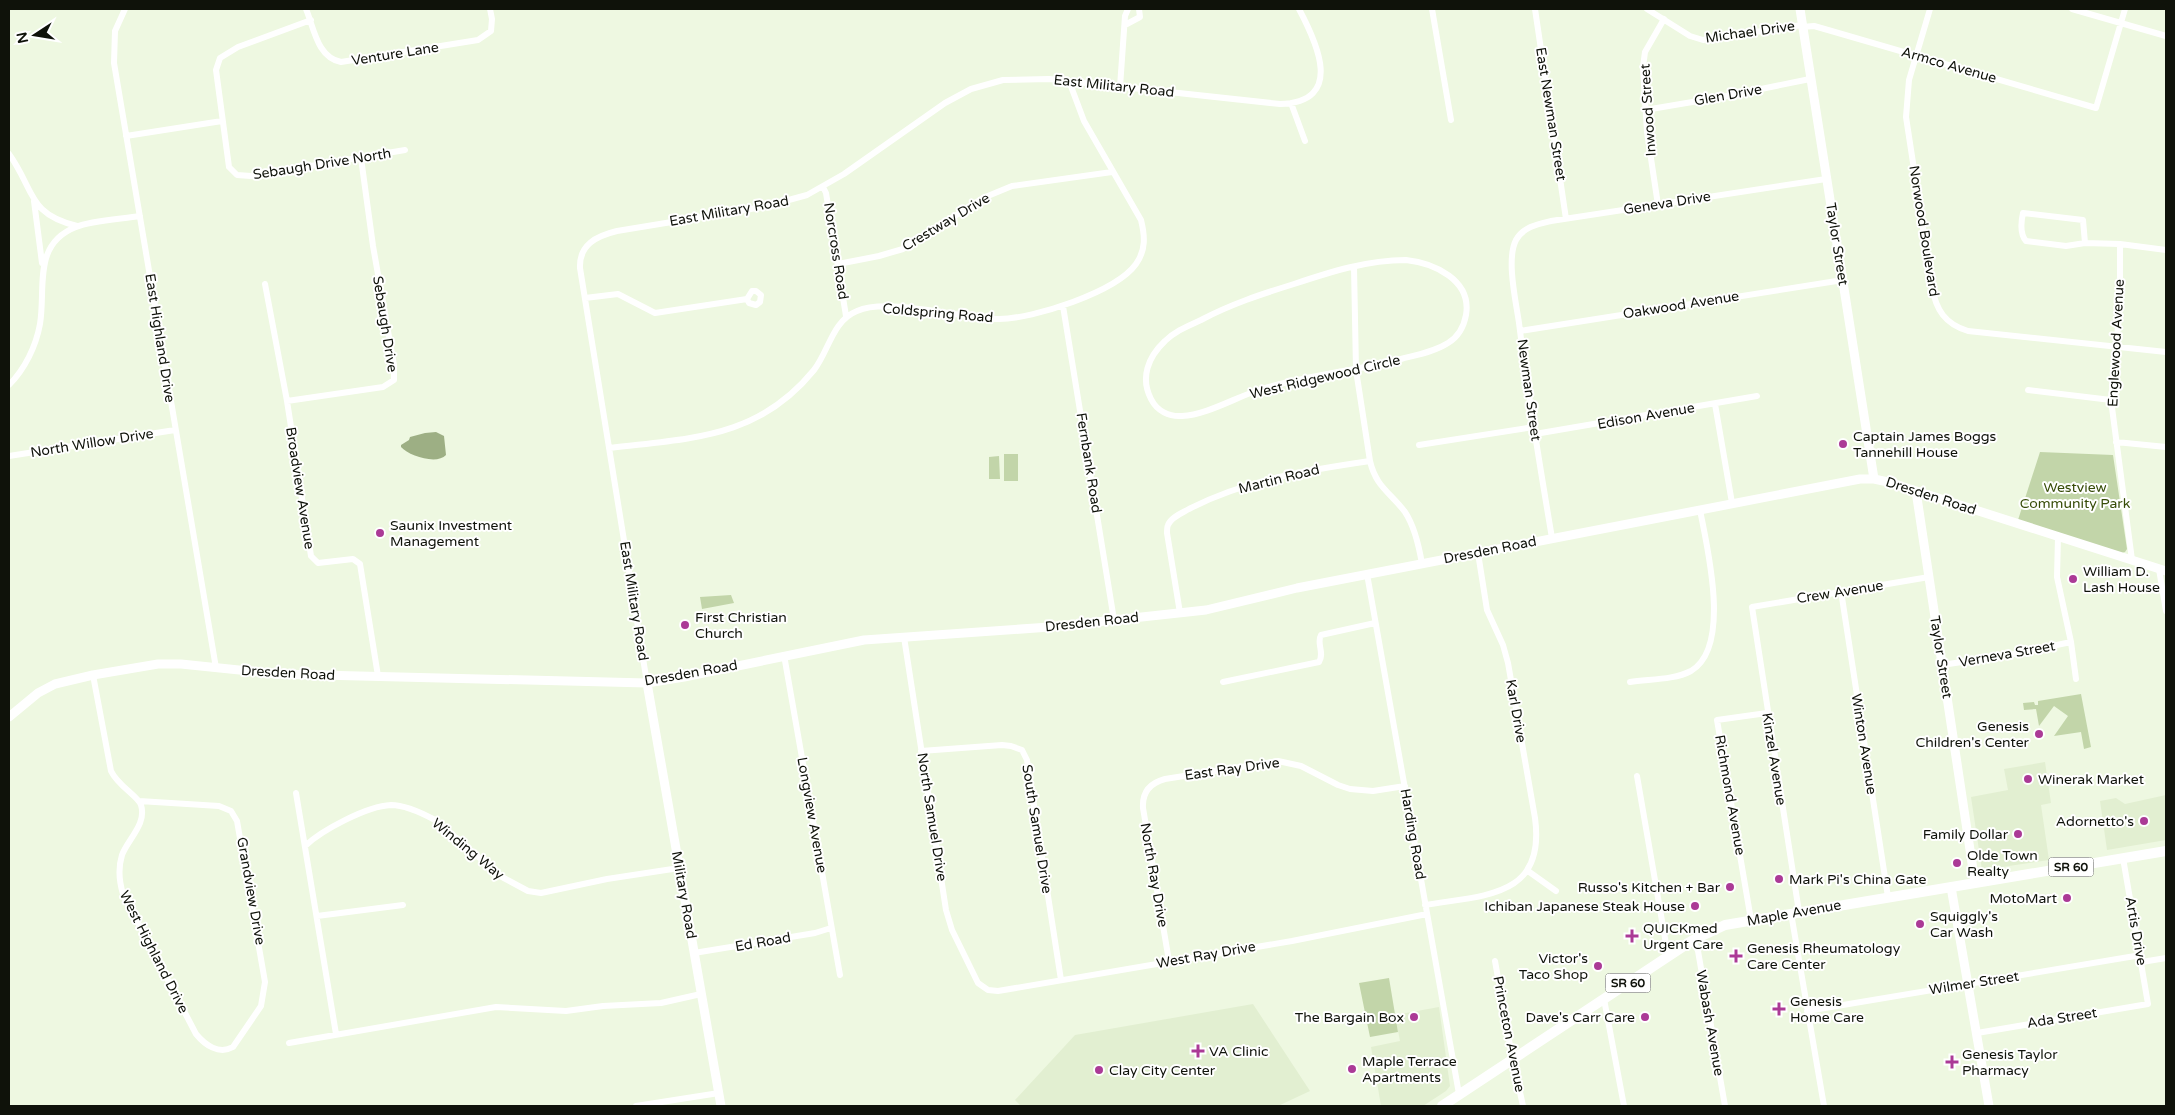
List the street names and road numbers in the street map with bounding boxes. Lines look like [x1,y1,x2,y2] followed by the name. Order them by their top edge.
[1704,17,1796,47] street label: Michael Drive
[350,39,440,69] street label: Venture Lane
[1899,43,1999,87] street label: Armco Avenue
[1532,46,1570,183] street label: East Newman Street
[1636,62,1660,157] street label: Inwood Street
[1053,71,1175,101] street label: East Military Road
[1693,81,1763,109] street label: Glen Drive
[252,145,392,183] street label: Sebaugh Drive North
[1905,164,1943,298] street label: Norwood Boulevard
[1622,188,1712,218] street label: Geneva Drive
[899,189,993,255] street label: Crestway Drive
[668,192,790,230] street label: East Military Road
[820,201,852,301] street label: Norcross Road
[1822,201,1852,287] street label: Taylor Street
[141,272,179,404] street label: East Highland Drive
[369,275,401,373] street label: Sebaugh Drive
[2104,279,2128,407] street label: Englewood Avenue
[1622,287,1740,323] street label: Oakwood Avenue
[882,300,994,326] street label: Coldspring Road
[1513,338,1545,443] street label: Newman Street
[1248,351,1402,403] street label: West Ridgewood Circle
[1596,399,1696,433] street label: Edison Avenue
[1073,412,1105,514] street label: Fernbank Road
[29,425,155,461] street label: North Willow Drive
[282,426,318,550] street label: Broadview Avenue
[1237,461,1321,497] street label: Martin Road
[1884,473,1978,519] street label: Dresden Road
[1442,533,1538,567] street label: Dresden Road
[616,540,652,662] street label: East Military Road
[1795,577,1885,607] street label: Crew Avenue
[1044,609,1140,635] street label: Dresden Road
[1926,614,1956,700] street label: Taylor Street
[1958,637,2057,671] street label: Verneva Street
[643,656,739,690] street label: Dresden Road
[240,662,336,684] street label: Dresden Road
[1502,678,1530,744] street label: Karl Drive
[1848,692,1880,796] street label: Winton Avenue
[1758,711,1790,807] street label: Kinzel Avenue
[1711,733,1749,857] street label: Richmond Avenue
[913,752,951,882] street label: North Samuel Drive
[1183,754,1281,784] street label: East Ray Drive
[793,756,831,874] street label: Longview Avenue
[1018,763,1056,895] street label: South Samuel Drive
[1397,787,1429,881] street label: Harding Road
[428,815,508,884] street label: Winding Way
[1136,821,1172,929] street label: North Ray Drive
[233,836,269,946] street label: Grandview Drive
[668,850,700,940] street label: Military Road
[2048,858,2094,876] road number: SR 60
[116,888,192,1016] street label: West Highland Drive
[2122,895,2150,967] street label: Artis Drive
[1746,896,1843,930] street label: Maple Avenue
[734,929,792,955] street label: Ed Road
[1155,938,1257,972] street label: West Ray Drive
[1928,967,2021,998] street label: Wilmer Street
[1692,969,1728,1077] street label: Wabash Avenue
[1489,974,1529,1094] street label: Princeton Avenue
[1606,974,1650,992] road number: SR 60
[2026,1004,2099,1032] street label: Ada Street

